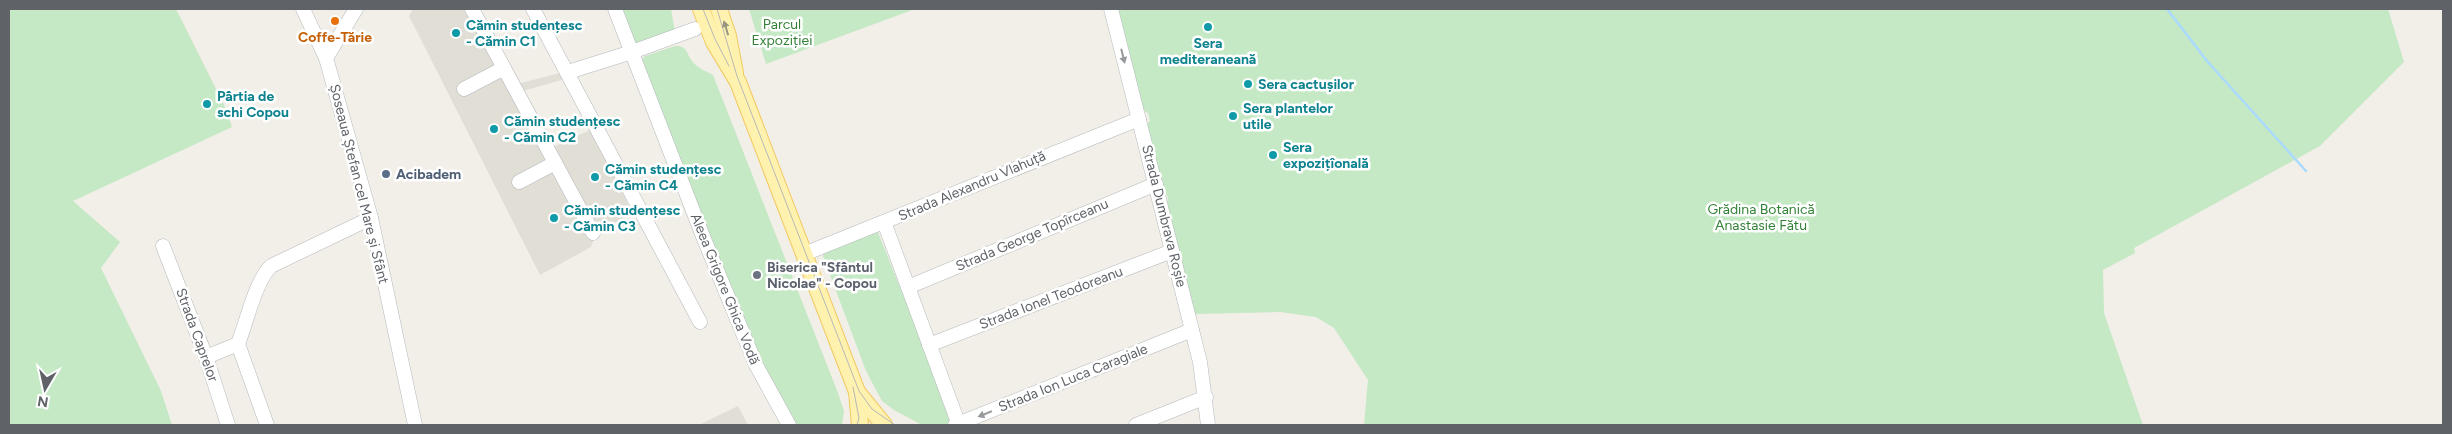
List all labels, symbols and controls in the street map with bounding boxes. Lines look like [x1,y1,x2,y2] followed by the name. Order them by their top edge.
[329,15,341,27] marker: Coffe-Tărie
[752,16,812,49] park label: Parcul Expoziției
[466,17,583,50] place label: Cămin studențesc - Cămin C1
[721,20,729,35] one-way arrow
[1202,21,1214,33] marker: Sera mediteraneană
[450,27,462,39] marker: Cămin studențesc - Cămin C1
[298,29,372,46] place label: Coffe-Tărie
[1160,35,1256,68] place label: Sera mediteraneană
[1119,48,1127,64] one-way arrow
[1258,76,1355,93] place label: Sera cactușilor
[1242,78,1254,90] marker: Sera cactușilor
[326,82,392,286] street label: Șoseaua Ștefan cel Mare și Sfânt
[217,88,289,121] place label: Pârtia de schi Copou
[201,98,213,110] marker: Pârtia de schi Copou
[1243,100,1333,133] place label: Sera plantelor utile
[1227,110,1239,122] marker: Sera plantelor utile
[504,113,621,146] place label: Cămin studențesc - Cămin C2
[488,123,500,135] marker: Cămin studențesc - Cămin C2
[1283,139,1369,172] place label: Sera expozițîonală
[1138,143,1190,289] street label: Strada Dumbrava Roșie
[896,147,1048,225] street label: Strada Alexandru Vlahuță
[1267,149,1279,161] marker: Sera expozițîonală
[605,161,722,194] place label: Cămin studențesc - Cămin C4
[396,166,461,183] place label: Acibadem
[380,168,392,180] marker: Acibadem
[589,171,601,183] marker: Cămin studențesc - Cămin C4
[953,195,1111,275] street label: Strada George Topîrceanu
[1707,201,1815,234] park label: Grădina Botanică Anastasie Fătu
[564,202,681,235] place label: Cămin studențesc - Cămin C3
[687,211,763,367] street label: Aleea Grigore Ghica Vodă
[548,212,560,224] marker: Cămin studențesc - Cămin C3
[767,259,877,292] place label: Biserica "Sfântul Nicolae" - Copou
[977,263,1125,333] street label: Strada Ionel Teodoreanu
[751,269,763,281] marker: Biserica "Sfântul Nicolae" - Copou
[172,286,222,384] street label: Strada Caprelor
[996,340,1150,416] street label: Strada Ion Luca Caragiale
[20,364,70,414] north arrow
[36,392,50,411] text: N
[977,410,992,418] one-way arrow

